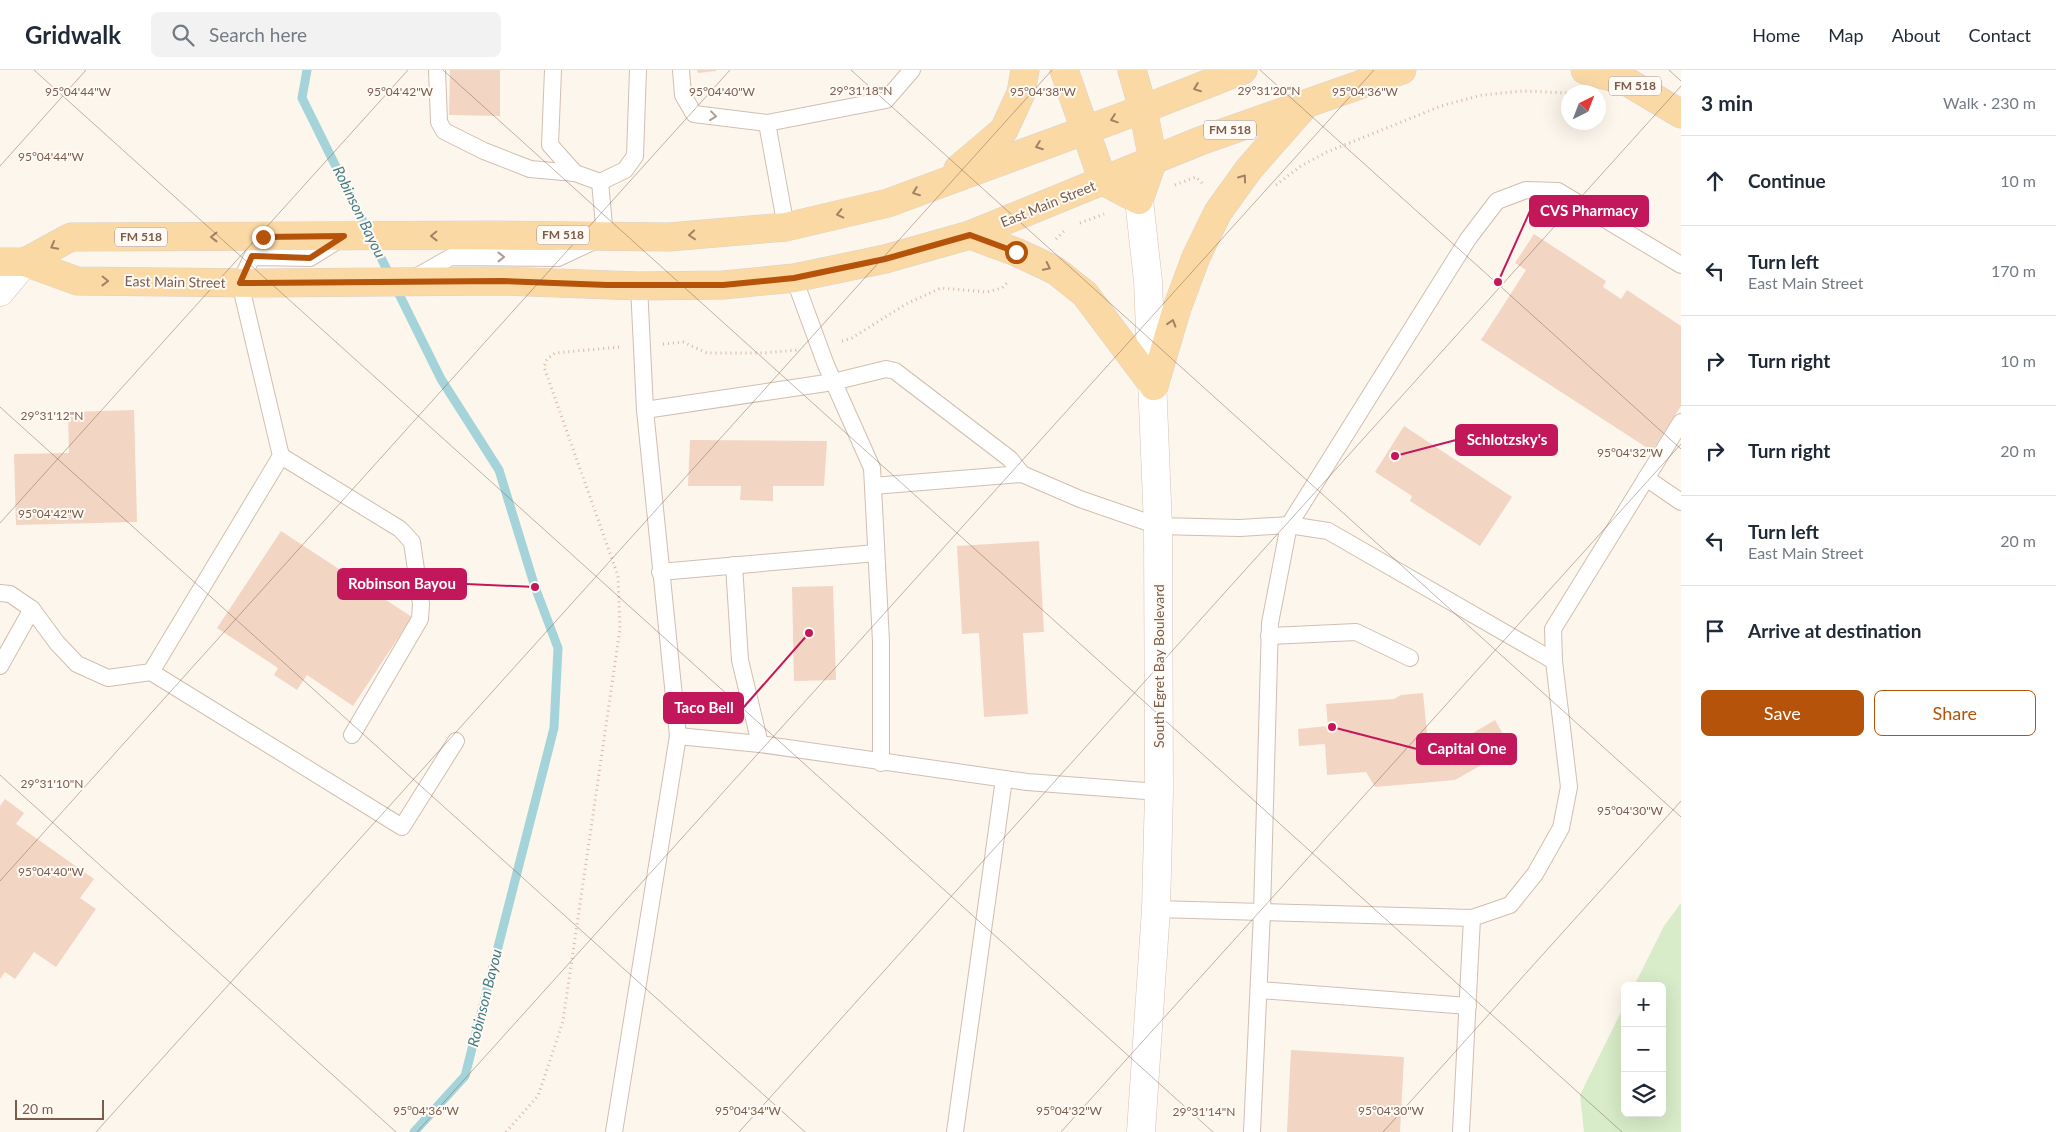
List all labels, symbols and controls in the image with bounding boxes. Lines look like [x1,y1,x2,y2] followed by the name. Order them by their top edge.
[151,12,501,57] search box
[25,20,121,49] text: Gridwalk
[169,21,197,49] icon: search
[209,23,307,46] text: Search here
[1752,24,1800,46] text: Home
[1828,24,1864,46] text: Map
[1892,24,1941,46] text: About
[1969,24,2031,46] text: Contact
[1609,77,1661,96] road number: FM 518
[1193,82,1202,92] one-way arrow
[830,83,892,98] text: 29°31'18"N
[1238,83,1300,98] text: 29°31'20"N
[45,84,112,99] text: 95°04'44"W
[367,84,434,99] text: 95°04'42"W
[689,84,756,99] text: 95°04'40"W
[1010,84,1077,99] text: 95°04'38"W
[1332,84,1399,99] text: 95°04'36"W
[1561,85,1606,130] north arrow
[1701,90,1753,115] text: 3 min
[1943,93,2036,112] text: Walk · 230 m
[709,110,717,121] one-way arrow
[1110,113,1119,123] one-way arrow
[1204,120,1256,140] road number: FM 518
[1035,140,1044,150] one-way arrow
[18,149,85,164] text: 95°04'44"W
[330,163,390,260] water label: Robinson Bayou
[1701,167,1729,195] icon: ahead
[1748,169,1826,192] text: Continue
[2000,171,2036,190] text: 10 m
[1237,174,1246,183] one-way arrow
[998,177,1098,230] street label: East Main Street
[912,186,921,196] one-way arrow
[1530,196,1648,226] callout: CVS Pharmacy
[1540,201,1638,219] text: CVS Pharmacy
[836,208,845,219] one-way arrow
[252,226,275,249] route end
[537,226,589,244] road number: FM 518
[115,228,167,246] road number: FM 518
[688,229,696,240] one-way arrow
[430,231,438,241] one-way arrow
[210,232,218,242] one-way arrow
[50,240,59,250] one-way arrow
[1005,241,1028,264] route start
[1748,250,1819,273] text: Turn left
[498,252,505,262] one-way arrow
[1701,257,1729,285] icon: left
[1042,260,1051,270] one-way arrow
[1991,261,2036,280] text: 170 m
[124,272,226,291] street label: East Main Street
[1748,273,1863,292] text: East Main Street
[102,276,110,287] one-way arrow
[1167,319,1177,327] one-way arrow
[1701,347,1729,375] icon: right
[1748,349,1830,372] text: Turn right
[2000,351,2036,370] text: 10 m
[21,408,83,423] text: 29°31'12"N
[1456,425,1557,455] callout: Schlotzsky's
[1467,430,1548,448] text: Schlotzsky's
[1701,437,1729,465] icon: right
[1748,439,1830,462] text: Turn right
[2000,441,2036,460] text: 20 m
[1597,445,1664,460] text: 95°04'32"W
[18,506,85,521] text: 95°04'42"W
[1748,520,1819,543] text: Turn left
[1701,527,1729,555] icon: left
[2000,531,2036,550] text: 20 m
[1748,543,1863,562] text: East Main Street
[338,569,466,599] callout: Robinson Bayou
[348,574,456,592] text: Robinson Bayou
[1150,584,1167,748] street label: South Egret Bay Boulevard
[1701,617,1729,645] icon: arrive
[1748,619,1921,642] text: Arrive at destination
[1701,690,1864,736] button: Save
[1874,690,2036,736] button: Share
[664,693,743,723] callout: Taco Bell
[674,698,734,716] text: Taco Bell
[1417,734,1516,764] callout: Capital One
[1428,739,1506,757] text: Capital One
[21,776,83,791] text: 29°31'10"N
[1597,803,1664,818] text: 95°04'30"W
[18,864,85,879] text: 95°04'40"W
[463,947,505,1048] water label: Robinson Bayou
[1621,982,1666,1117] map controls
[1621,982,1666,1027] button: +
[1621,1027,1666,1072] button: −
[1621,1072,1666,1117] button: layers
[15,1097,104,1120] scale bar
[22,1100,53,1117] text: 20 m
[393,1103,460,1118] text: 95°04'36"W
[715,1103,782,1118] text: 95°04'34"W
[1036,1103,1103,1118] text: 95°04'32"W
[1358,1103,1425,1118] text: 95°04'30"W
[1173,1104,1235,1119] text: 29°31'14"N

